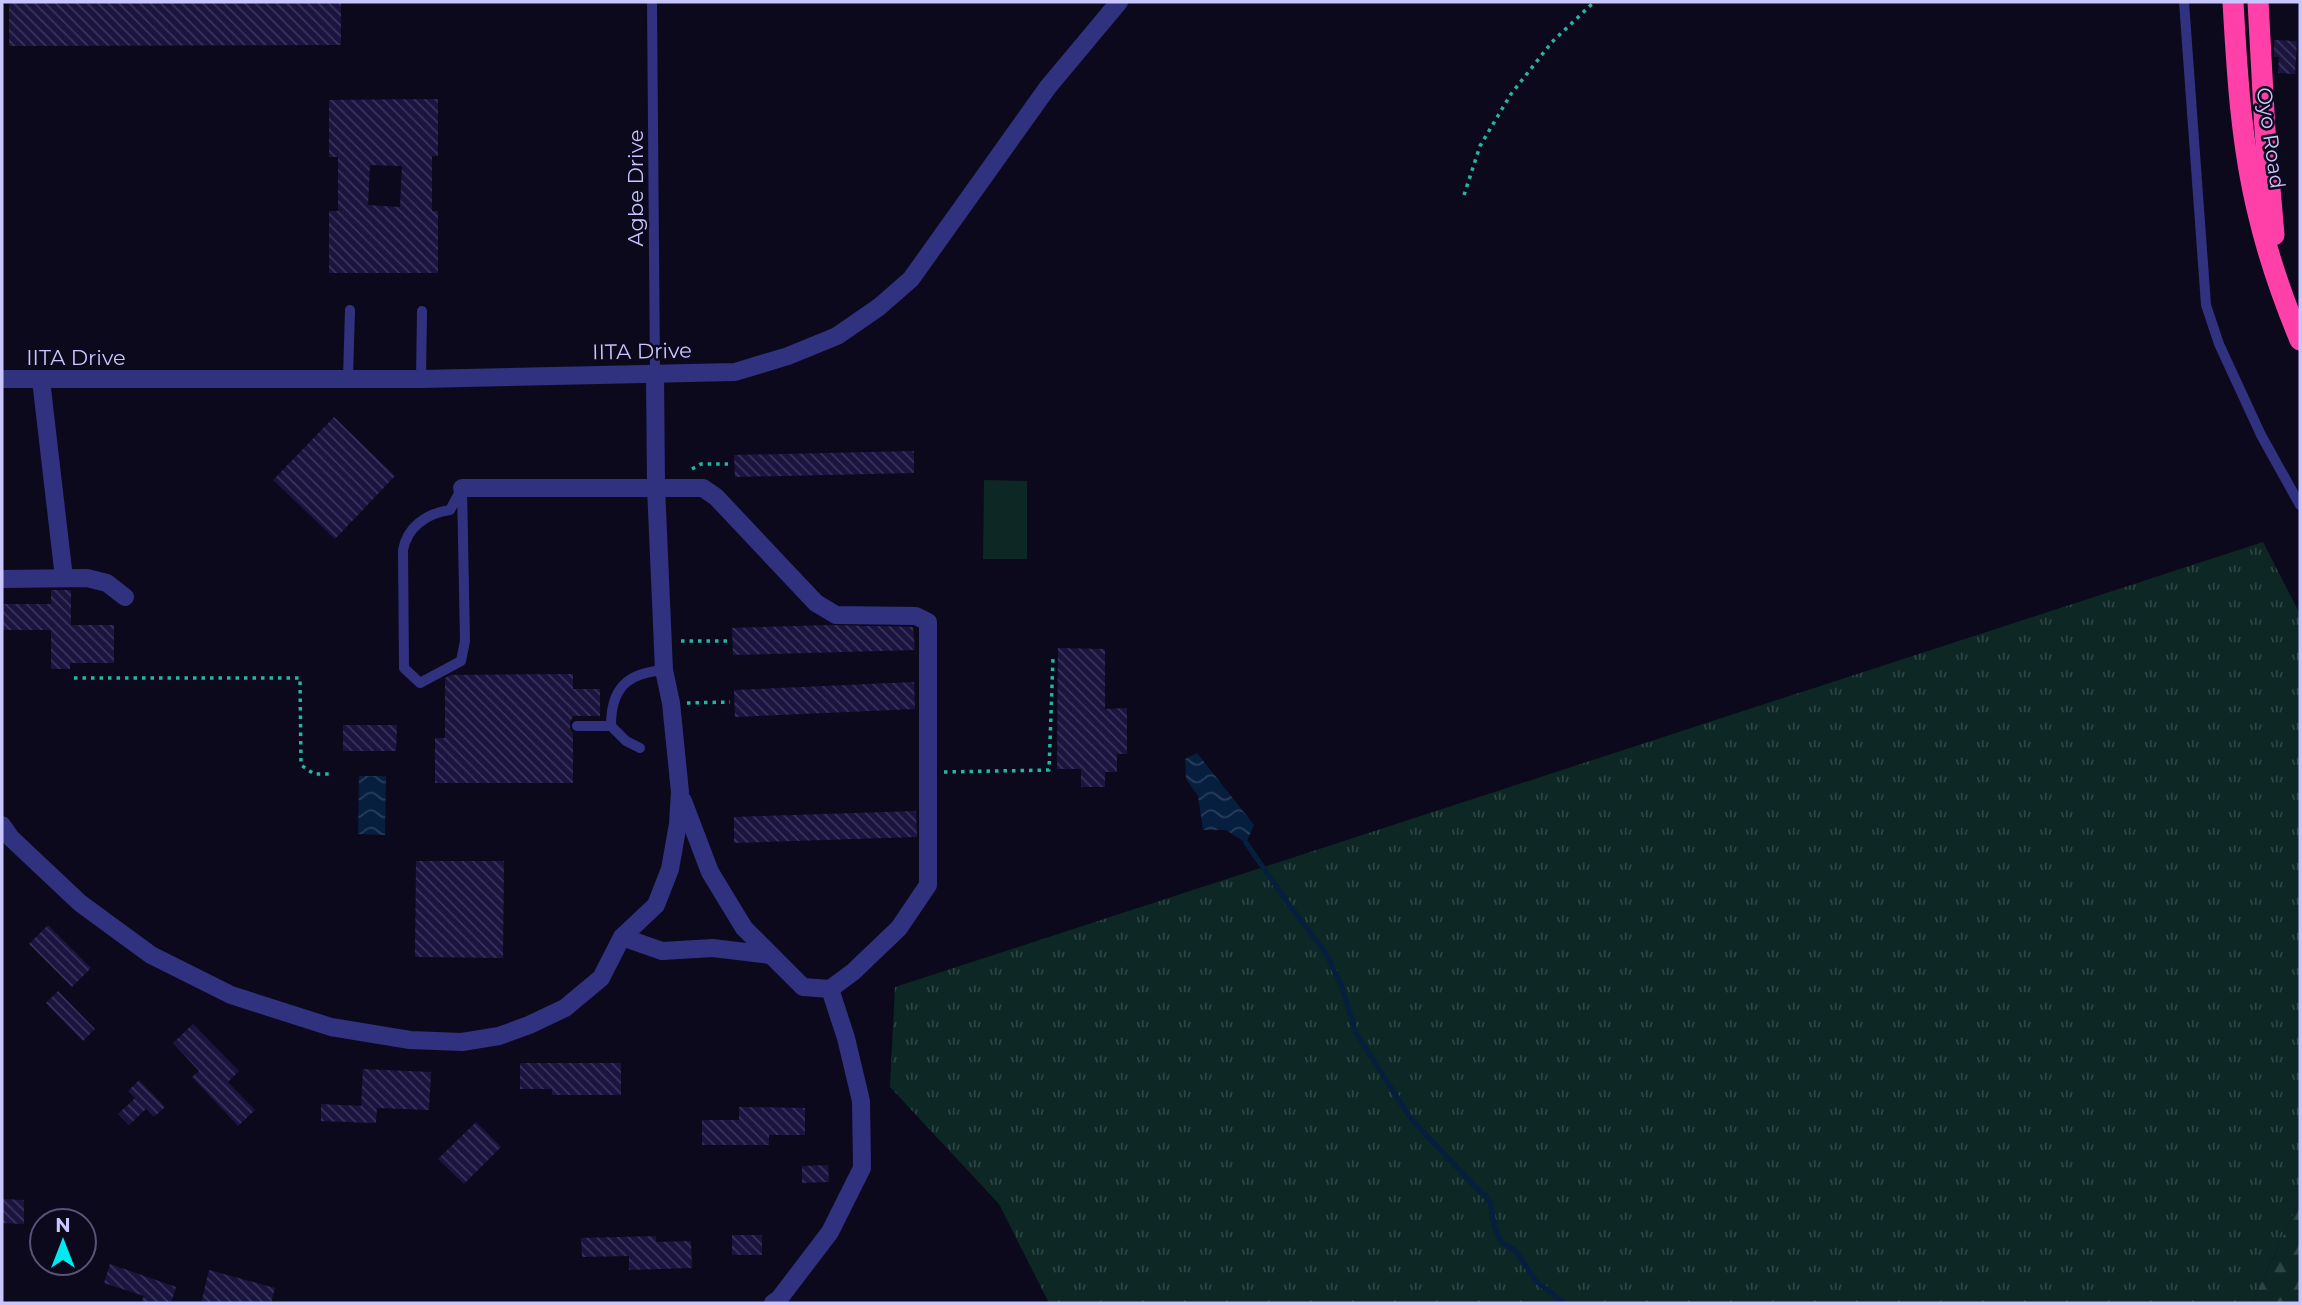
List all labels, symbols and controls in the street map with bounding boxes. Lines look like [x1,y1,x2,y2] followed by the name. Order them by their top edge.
[2252,86,2290,190] street label: Oyo Road
[623,130,648,246] street label: Agbe Drive
[592,338,692,364] street label: IITA Drive
[26,345,126,370] street label: IITA Drive
[28,1207,98,1277] north arrow
[55,1214,71,1237] text: N

